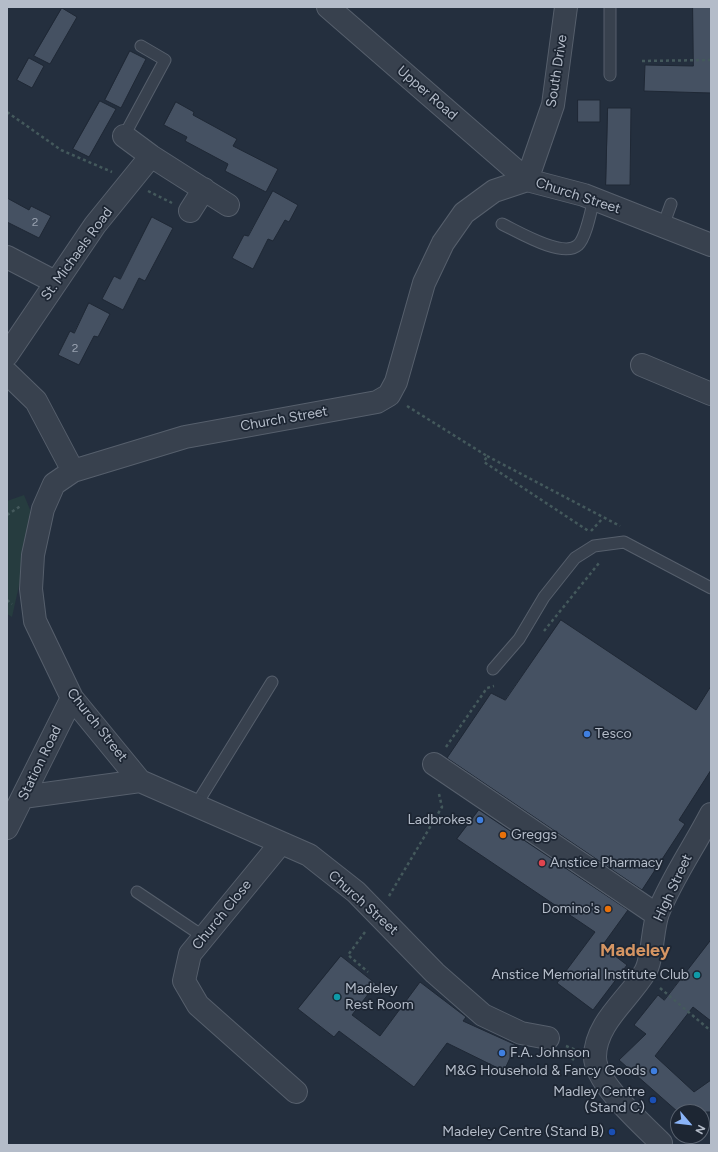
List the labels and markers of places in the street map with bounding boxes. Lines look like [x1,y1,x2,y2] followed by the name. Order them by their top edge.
[595,726,632,742] place label: Tesco
[582,729,592,739] marker: Tesco
[408,812,472,828] place label: Ladbrokes
[475,815,485,825] marker: Ladbrokes
[511,827,557,843] place label: Greggs
[498,830,508,840] marker: Greggs
[550,855,663,871] place label: Anstice Pharmacy
[537,858,547,868] marker: Anstice Pharmacy
[542,901,600,917] place label: Domino's
[603,904,613,914] marker: Domino's
[491,967,689,983] place label: Anstice Memorial Institute Club
[692,970,702,980] marker: Anstice Memorial Institute Club
[345,981,414,1014] place label: Madeley Rest Room
[332,992,342,1002] marker: Madeley Rest Room
[510,1045,590,1061] place label: F.A. Johnson
[497,1048,507,1058] marker: F.A. Johnson
[445,1063,646,1079] place label: M&G Household & Fancy Goods
[649,1066,659,1076] marker: M&G Household & Fancy Goods
[553,1084,645,1116] place label: Madley Centre (Stand C)
[648,1095,658,1105] marker: Madley Centre (Stand C)
[442,1124,604,1140] place label: Madeley Centre (Stand B)
[607,1127,617,1137] marker: Madeley Centre (Stand B)

